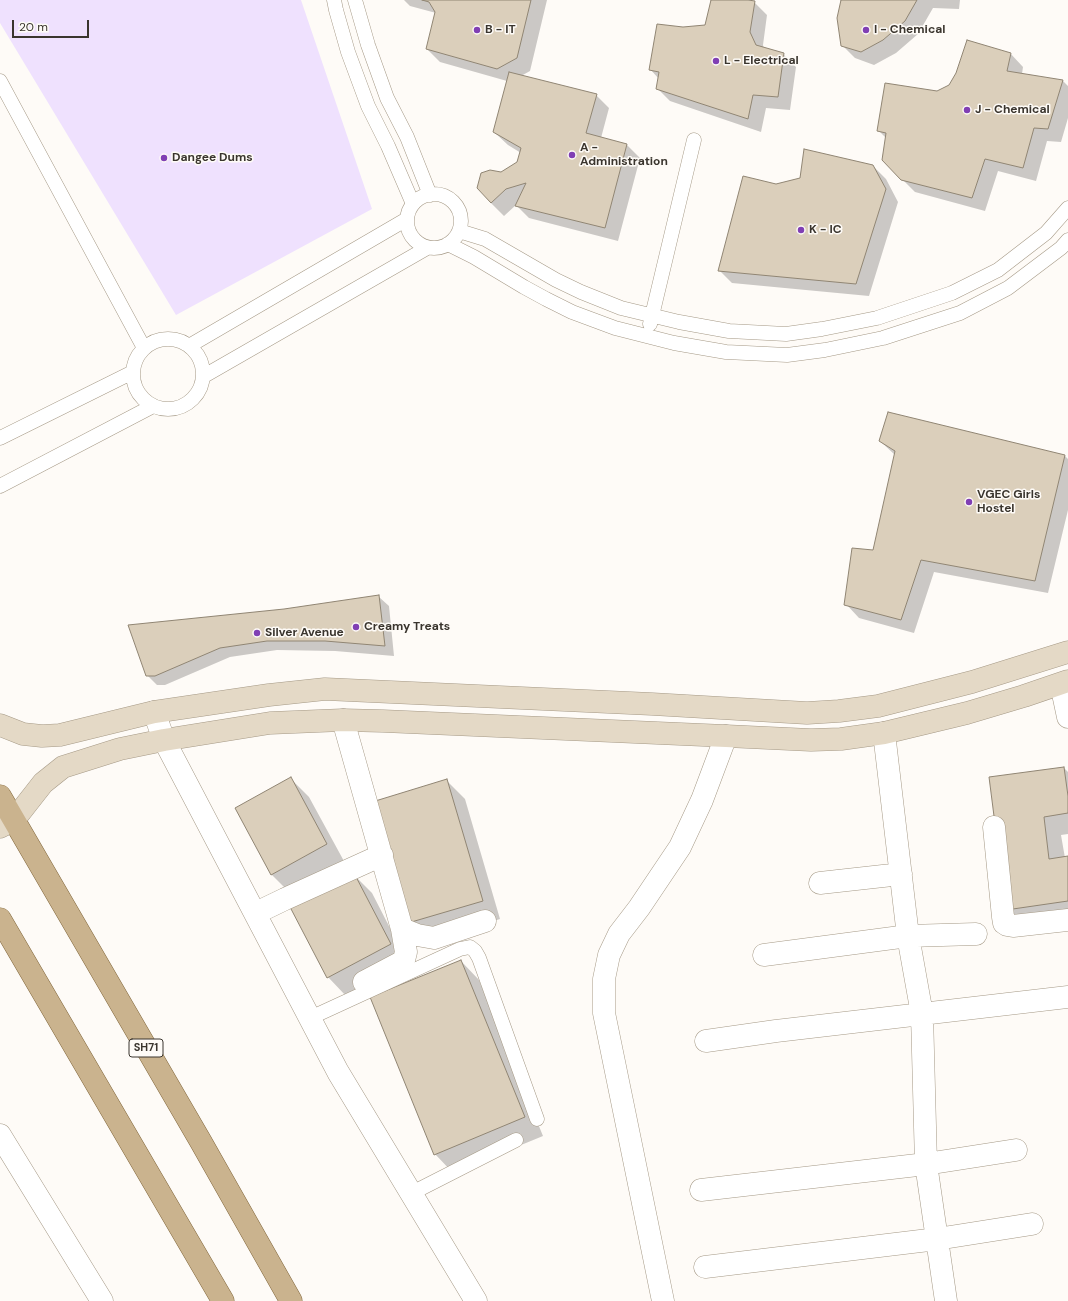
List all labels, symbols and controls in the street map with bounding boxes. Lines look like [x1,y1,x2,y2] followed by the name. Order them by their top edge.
[14,12,91,38] scale bar
[19,19,48,35] text: 20 m
[485,23,516,37] place label: B - IT
[874,23,945,37] place label: I - Chemical
[472,25,482,35] marker: B - IT
[861,25,871,35] marker: I - Chemical
[724,54,799,68] place label: L - Electrical
[711,56,721,66] marker: L - Electrical
[975,103,1050,117] place label: J - Chemical
[962,105,972,115] marker: J - Chemical
[580,141,668,169] place label: A - Administration
[567,150,577,160] marker: A - Administration
[172,151,253,165] place label: Dangee Dums
[159,153,169,163] marker: Dangee Dums
[809,223,842,237] place label: K - IC
[796,225,806,235] marker: K - IC
[977,488,1040,516] place label: VGEC Girls Hostel
[964,497,974,507] marker: VGEC Girls Hostel
[364,620,450,634] place label: Creamy Treats
[351,622,361,632] marker: Creamy Treats
[265,626,344,640] place label: Silver Avenue
[252,628,262,638] marker: Silver Avenue
[129,1039,163,1057] road number: SH71

